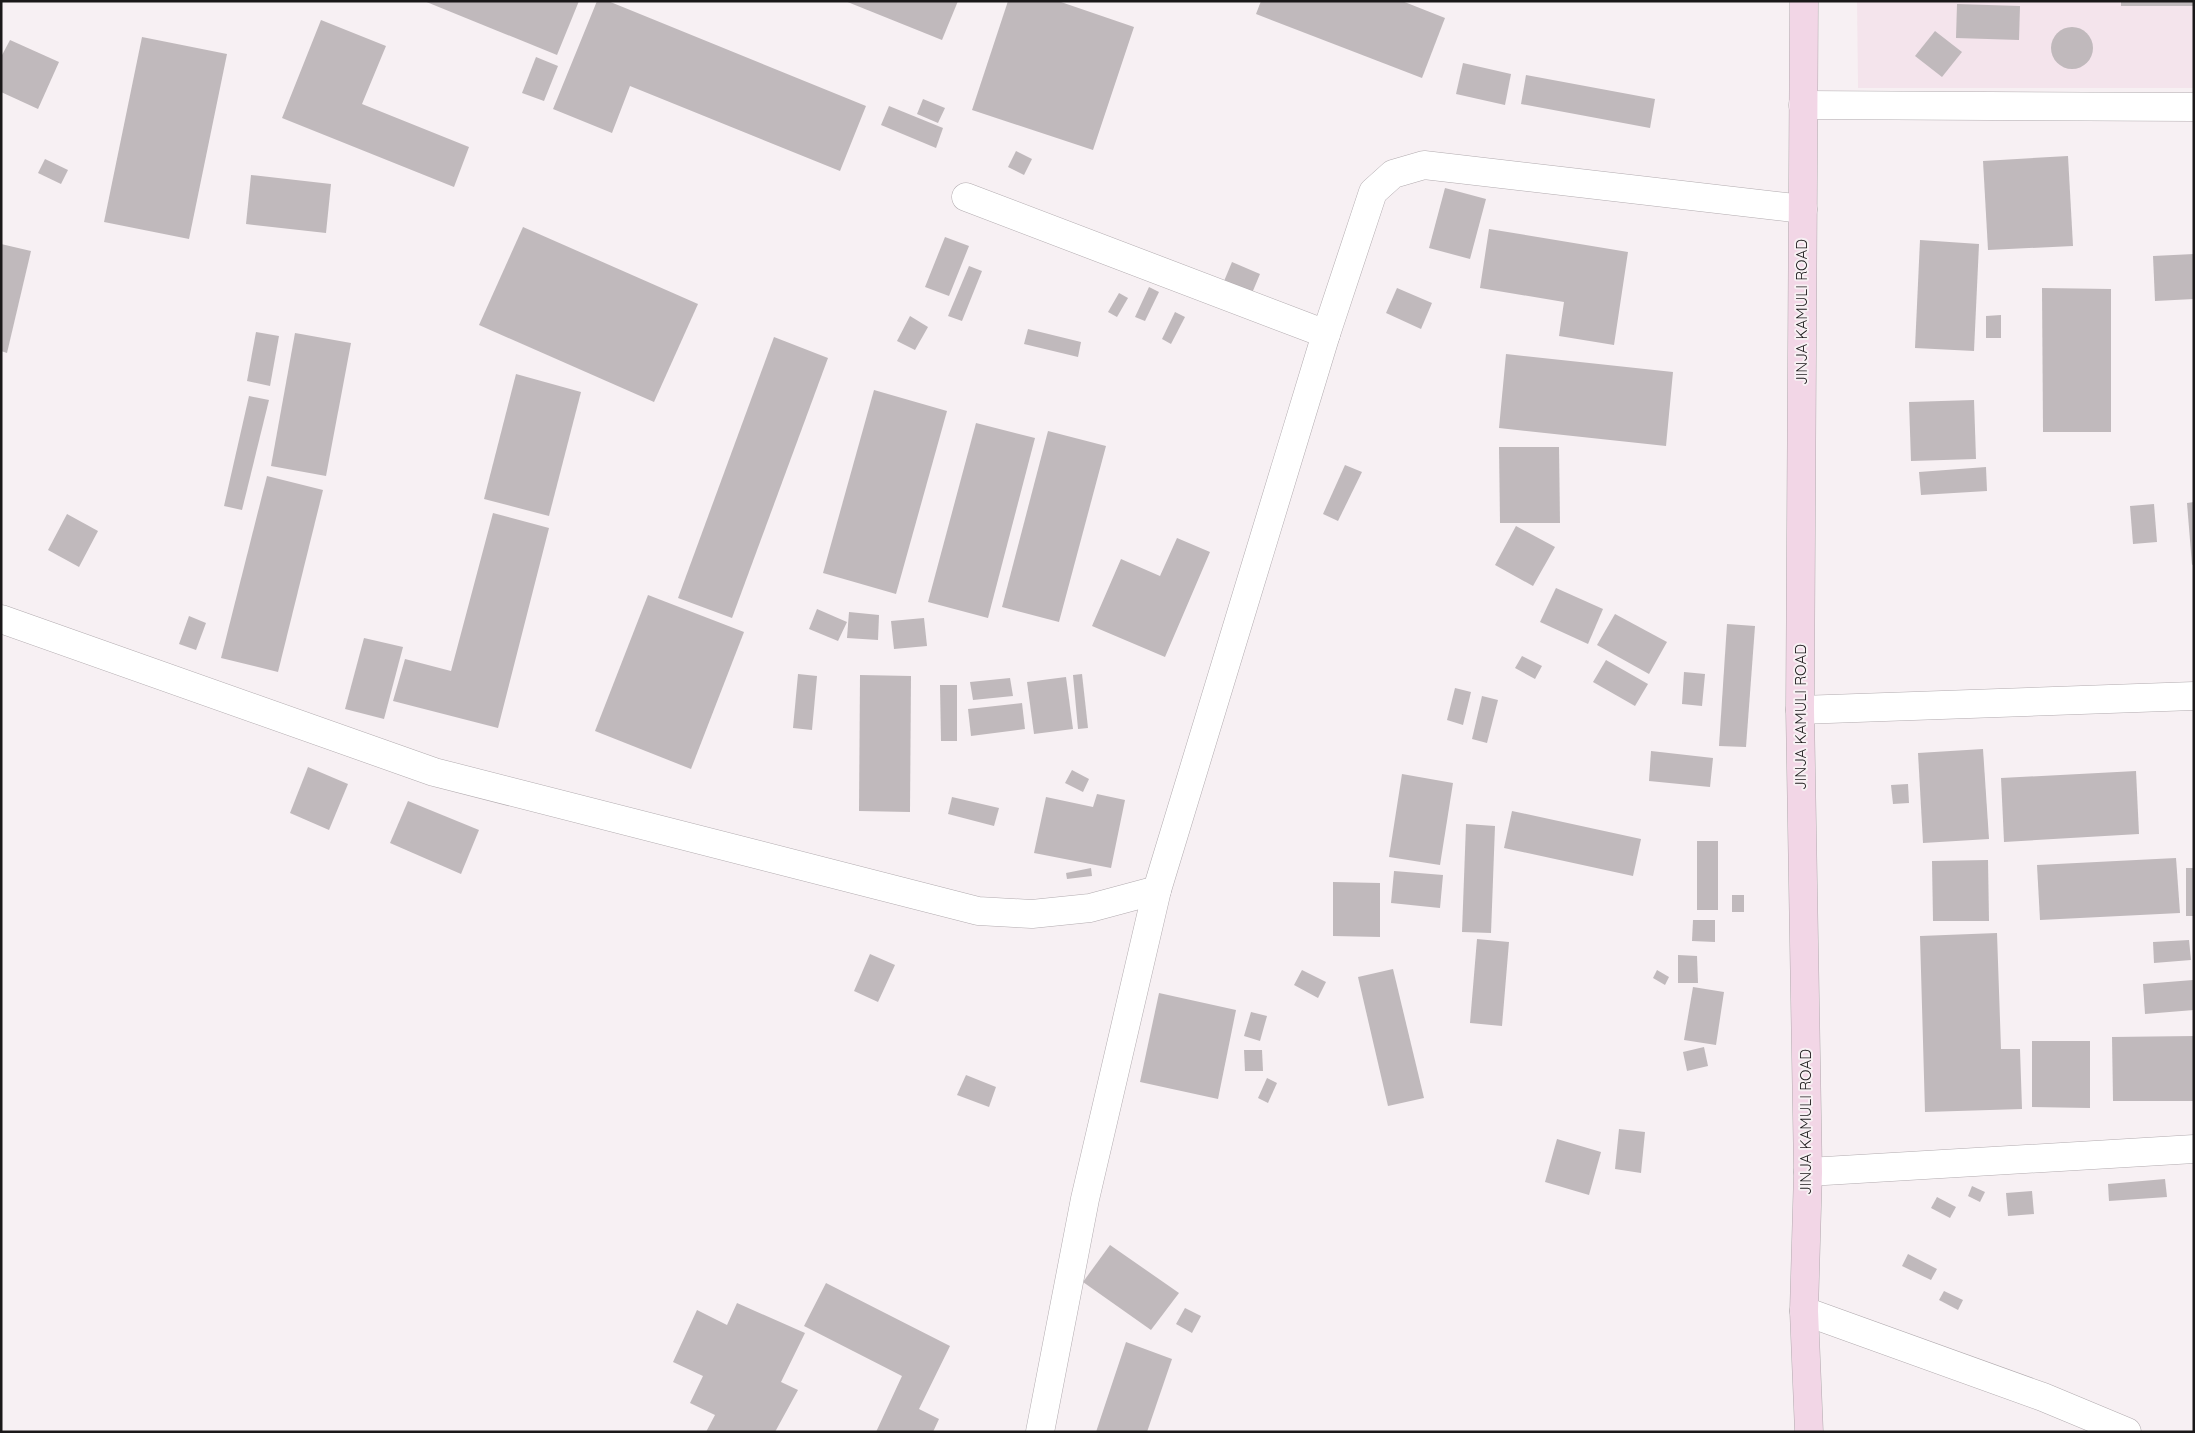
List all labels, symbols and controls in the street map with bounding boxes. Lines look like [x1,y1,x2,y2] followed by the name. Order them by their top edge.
[1792,239,1811,385] street label: JINJA KAMULI ROAD
[1791,644,1810,790] street label: JINJA KAMULI ROAD
[1796,1049,1815,1195] street label: JINJA KAMULI ROAD

